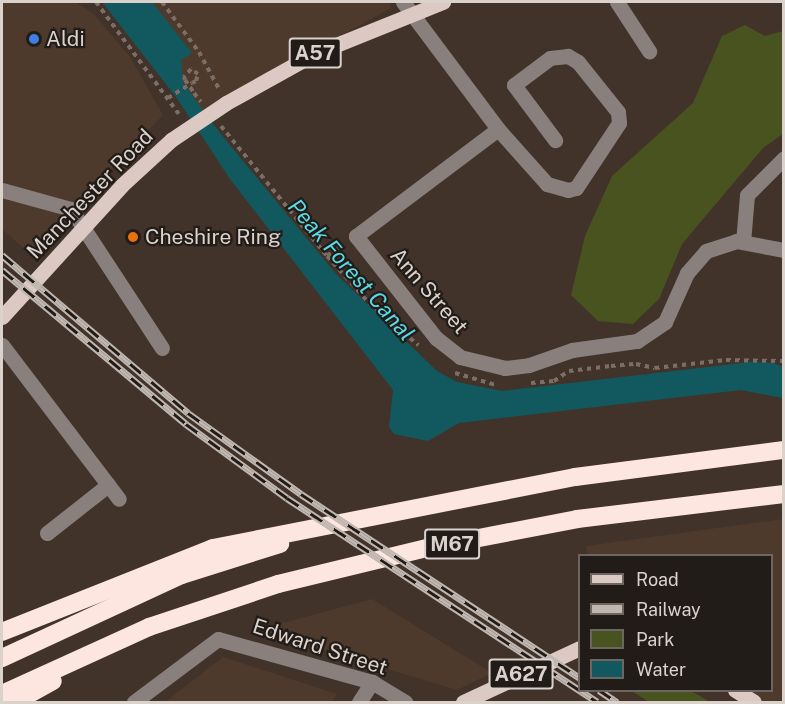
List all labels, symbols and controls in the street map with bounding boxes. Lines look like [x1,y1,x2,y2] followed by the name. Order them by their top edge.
[46,26,85,52] place label: Aldi
[27,32,41,46] marker: Aldi
[288,36,342,70] road number: A57
[22,124,158,264] street label: Manchester Road
[282,194,420,346] water label: Peak Forest Canal
[145,224,281,250] place label: Cheshire Ring
[126,230,140,244] marker: Cheshire Ring
[385,243,473,339] street label: Ann Street
[424,527,480,561] road number: M67
[578,554,773,692] legend
[636,569,679,590] text: Road
[636,599,701,620] text: Railway
[249,613,391,681] street label: Edward Street
[636,629,674,650] text: Park
[488,657,554,691] road number: A627
[636,659,686,680] text: Water

